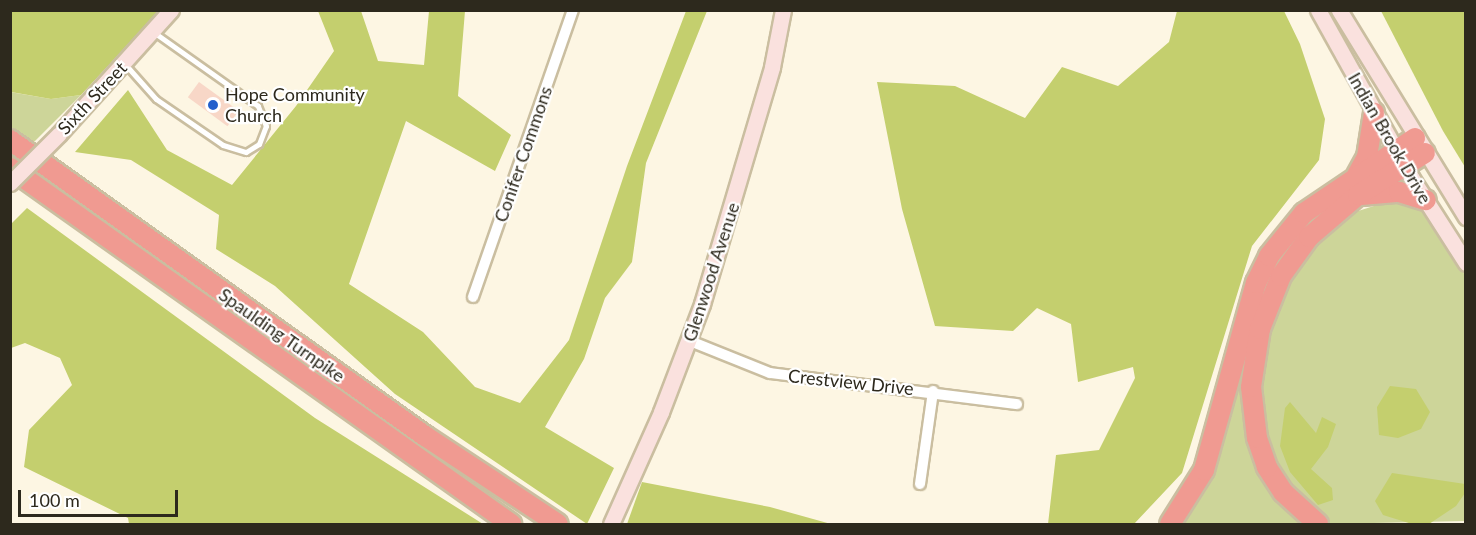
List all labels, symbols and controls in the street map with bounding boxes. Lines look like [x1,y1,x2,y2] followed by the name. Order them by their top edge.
[53,57,131,139] street label: Sixth Street
[1344,69,1436,207] street label: Indian Brook Drive
[490,83,556,225] street label: Conifer Commons
[225,84,365,127] place label: Hope Community Church
[206,98,220,112] marker: Hope Community Church
[678,199,744,345] street label: Glenwood Avenue
[215,283,349,387] street label: Spaulding Turnpike
[787,365,915,399] street label: Crestview Drive
[21,478,182,516] scale bar
[29,489,80,511] text: 100 m

